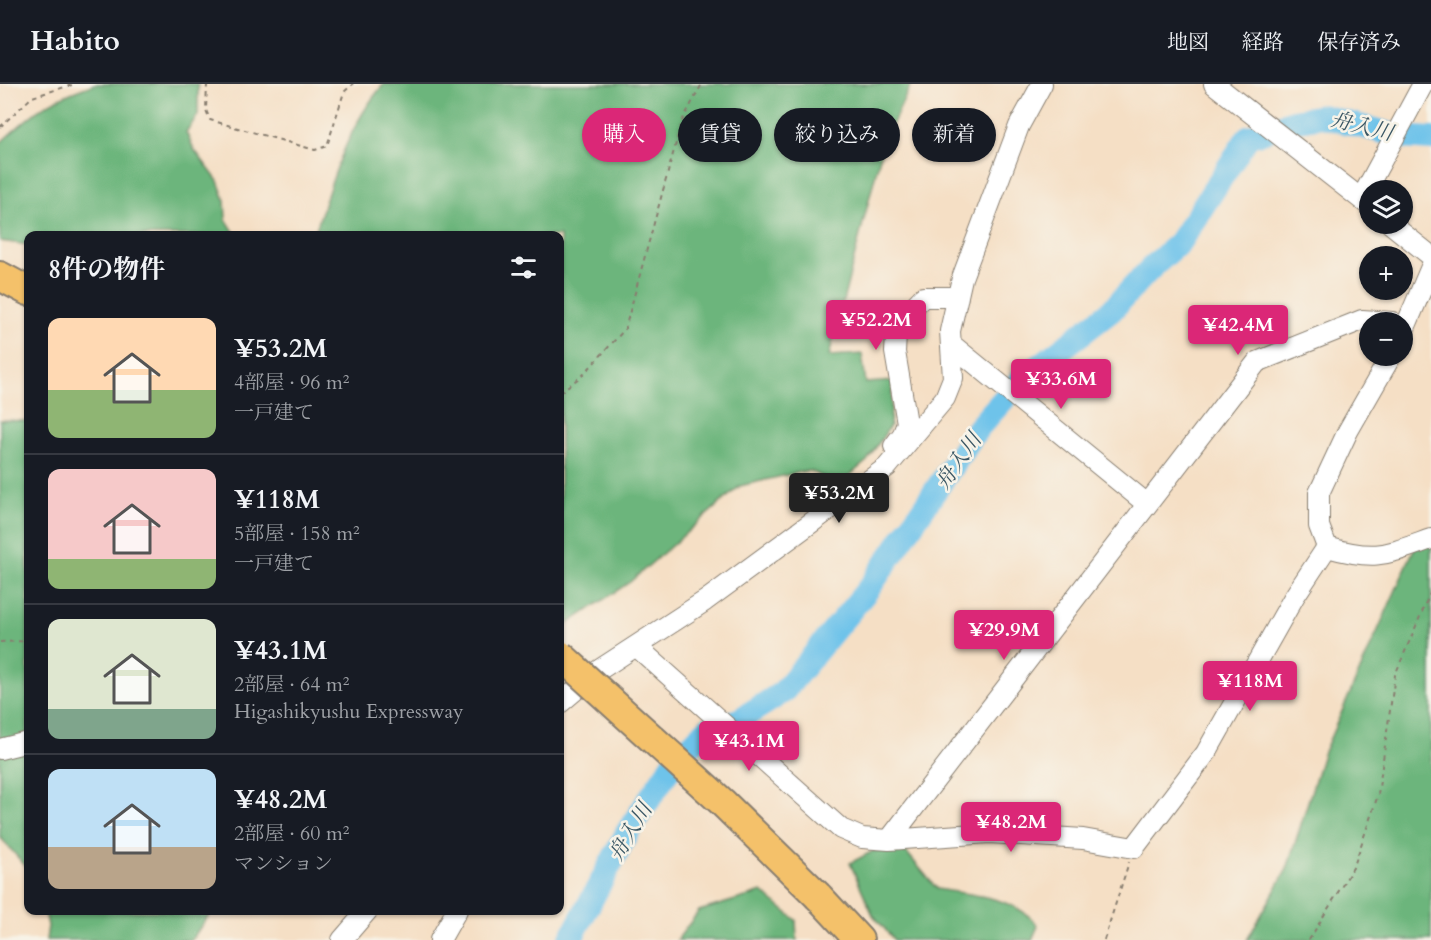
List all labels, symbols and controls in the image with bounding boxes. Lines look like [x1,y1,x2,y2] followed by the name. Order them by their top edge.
[30,22,120,60] text: Habito
[1167,28,1209,57] text: 地図
[1242,28,1284,57] text: 経路
[1317,28,1401,57] text: 保存済み
[1328,105,1398,149] water label: 舟入川
[582,108,666,162] chip: 購入
[678,108,762,162] chip: 賃貸
[774,108,900,162] chip: 絞り込み
[912,108,996,162] chip: 新着
[1359,180,1413,366] map controls
[1359,180,1413,234] button: layers
[1359,246,1413,300] button: +
[507,251,540,284] icon: filters
[48,252,165,287] text: 8件の物件
[827,300,925,351] pin: ¥52.2M
[1189,305,1287,356] pin: ¥42.4M
[840,306,912,333] text: ¥52.2M
[1202,311,1274,338] text: ¥42.4M
[1359,312,1413,366] button: −
[234,331,327,366] text: ¥53.2M
[96,342,168,414] icon: home
[1012,359,1110,410] pin: ¥33.6M
[1025,365,1097,392] text: ¥33.6M
[234,369,350,396] text: 4部屋 · 96 m²
[234,399,314,426] text: 一戸建て
[928,426,990,495] water label: 舟入川
[790,473,888,524] pin: ¥53.2M
[803,479,875,506] text: ¥53.2M
[234,482,320,517] text: ¥118M
[96,493,168,565] icon: home
[234,520,360,547] text: 5部屋 · 158 m²
[234,550,314,577] text: 一戸建て
[955,610,1053,661] pin: ¥29.9M
[968,616,1040,643] text: ¥29.9M
[234,633,327,668] text: ¥43.1M
[96,643,168,715] icon: home
[1208,661,1292,712] pin: ¥118M
[1217,667,1283,694] text: ¥118M
[234,671,350,698] text: 2部屋 · 64 m²
[234,698,464,725] text: Higashikyushu Expressway
[700,721,798,772] pin: ¥43.1M
[713,727,785,754] text: ¥43.1M
[234,782,327,817] text: ¥48.2M
[96,793,168,865] icon: home
[602,796,660,867] water label: 舟入川
[962,802,1060,853] pin: ¥48.2M
[975,808,1047,835] text: ¥48.2M
[234,820,350,847] text: 2部屋 · 60 m²
[234,850,333,877] text: マンション

